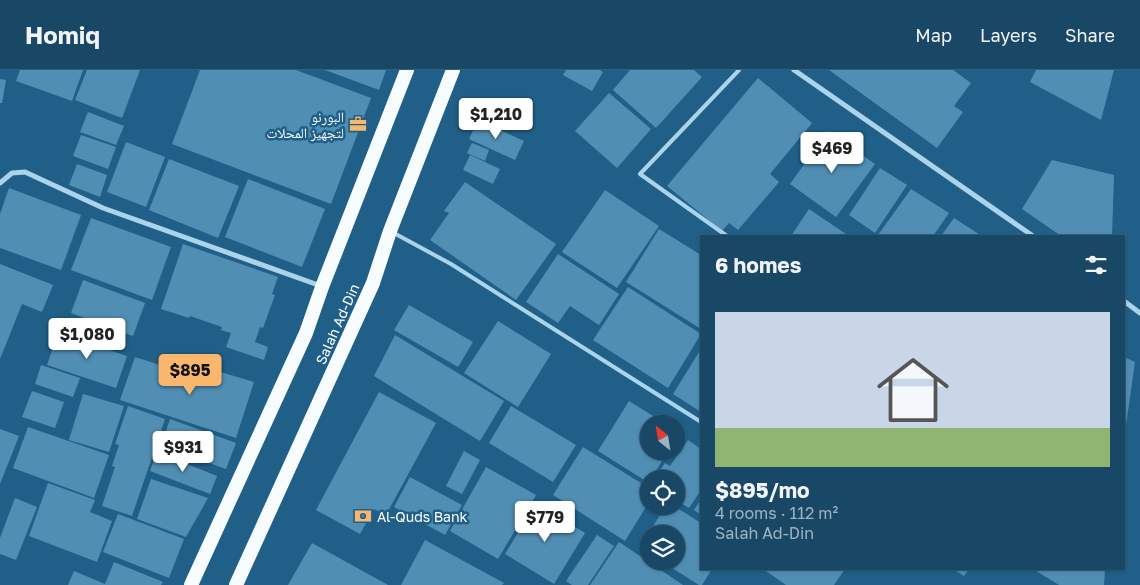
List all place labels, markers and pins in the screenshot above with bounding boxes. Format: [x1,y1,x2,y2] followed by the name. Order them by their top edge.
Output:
[455,98,537,140] pin: $1,210
[266,108,344,142] place label: البورنو لتجهيز المحلات
[348,114,368,134] office icon: البورنو لتجهيز المحلات
[802,132,862,174] pin: $469
[46,318,128,360] pin: $1,080
[160,354,220,396] pin: $895
[153,430,213,473] pin: $931
[515,500,575,543] pin: $779
[353,506,373,526] bank icon: Al-Quds Bank
[377,508,468,525] place label: Al-Quds Bank

